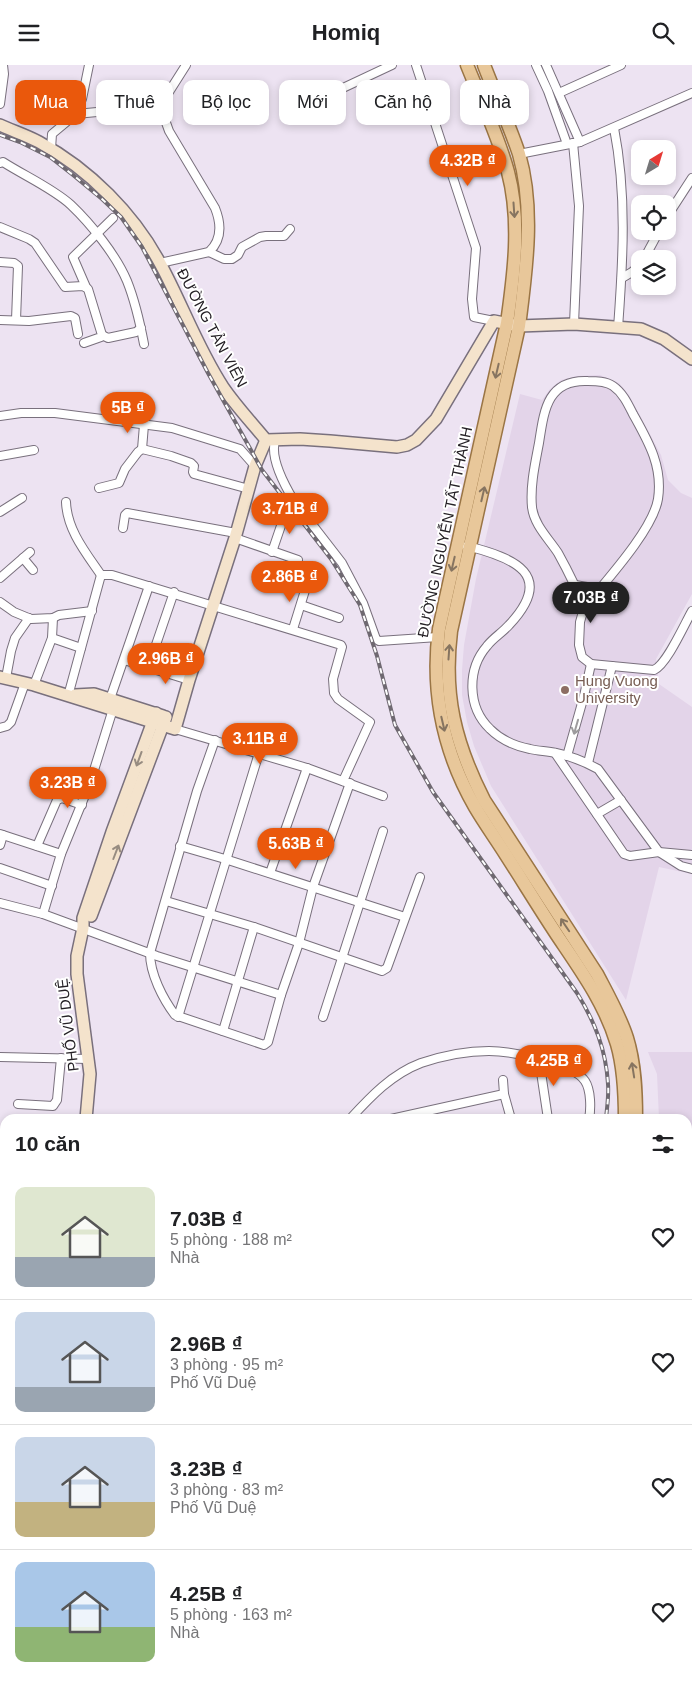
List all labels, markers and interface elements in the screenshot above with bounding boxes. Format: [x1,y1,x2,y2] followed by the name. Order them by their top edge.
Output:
[15,19,43,47] icon: menu
[649,19,677,47] icon: search
[312,20,380,45] text: Homiq
[15,80,86,125] chip: Mua
[96,80,173,125] chip: Thuê
[183,80,269,125] chip: Bộ lọc
[279,80,346,125] chip: Mới
[356,80,450,125] chip: Căn hộ
[460,80,529,125] chip: Nhà
[631,140,676,185] north arrow
[631,140,676,295] map controls
[422,145,514,187] pin: 4.32B ₫
[440,152,496,169] text: 4.32B ₫
[631,195,676,240] button: locate
[510,202,519,218] one-way arrow
[631,250,676,295] button: layers
[174,265,251,390] street label: ĐƯỜNG TẢN VIÊN
[492,363,501,379] one-way arrow
[98,391,158,434] pin: 5B ₫
[111,399,145,416] text: 5B ₫
[414,425,475,639] street label: ĐƯỜNG NGUYỄN TẤT THÀNH
[479,486,488,502] one-way arrow
[244,493,336,535] pin: 3.71B ₫
[262,500,318,517] text: 3.71B ₫
[448,556,458,572] one-way arrow
[244,561,336,603] pin: 2.86B ₫
[262,568,318,585] text: 2.86B ₫
[545,581,637,624] pin: 7.03B ₫
[563,589,619,606] text: 7.03B ₫
[120,643,212,685] pin: 2.96B ₫
[444,645,454,661] one-way arrow
[138,650,194,667] text: 2.96B ₫
[575,672,658,706] place label: Hung Vuong University
[559,684,571,696] marker: Hung Vuong University
[439,716,448,732] one-way arrow
[570,719,580,735] one-way arrow
[214,723,306,765] pin: 3.11B ₫
[233,730,287,747] text: 3.11B ₫
[134,751,143,766] one-way arrow
[22,767,114,809] pin: 3.23B ₫
[40,774,96,791] text: 3.23B ₫
[250,827,342,870] pin: 5.63B ₫
[268,835,324,852] text: 5.63B ₫
[112,845,121,860] one-way arrow
[559,918,570,932] one-way arrow
[53,978,82,1072] street label: PHỐ VŨ DUỆ
[508,1045,600,1087] pin: 4.25B ₫
[526,1052,582,1069] text: 4.25B ₫
[628,1063,638,1079] one-way arrow
[649,1130,677,1158] icon: filters
[15,1132,80,1155] text: 10 căn
[55,1207,115,1267] icon: home
[170,1207,243,1230] text: 7.03B ₫
[649,1223,677,1251] icon: heart
[170,1231,292,1248] text: 5 phòng · 188 m²
[170,1249,199,1266] text: Nhà
[55,1332,115,1392] icon: home
[170,1332,243,1355] text: 2.96B ₫
[649,1348,677,1376] icon: heart
[170,1356,283,1373] text: 3 phòng · 95 m²
[170,1374,256,1391] text: Phố Vũ Duệ
[55,1457,115,1517] icon: home
[170,1457,243,1480] text: 3.23B ₫
[649,1473,677,1501] icon: heart
[170,1481,283,1498] text: 3 phòng · 83 m²
[170,1499,256,1516] text: Phố Vũ Duệ
[55,1582,115,1642] icon: home
[170,1582,243,1605] text: 4.25B ₫
[649,1598,677,1626] icon: heart
[170,1606,292,1623] text: 5 phòng · 163 m²
[170,1624,199,1641] text: Nhà

